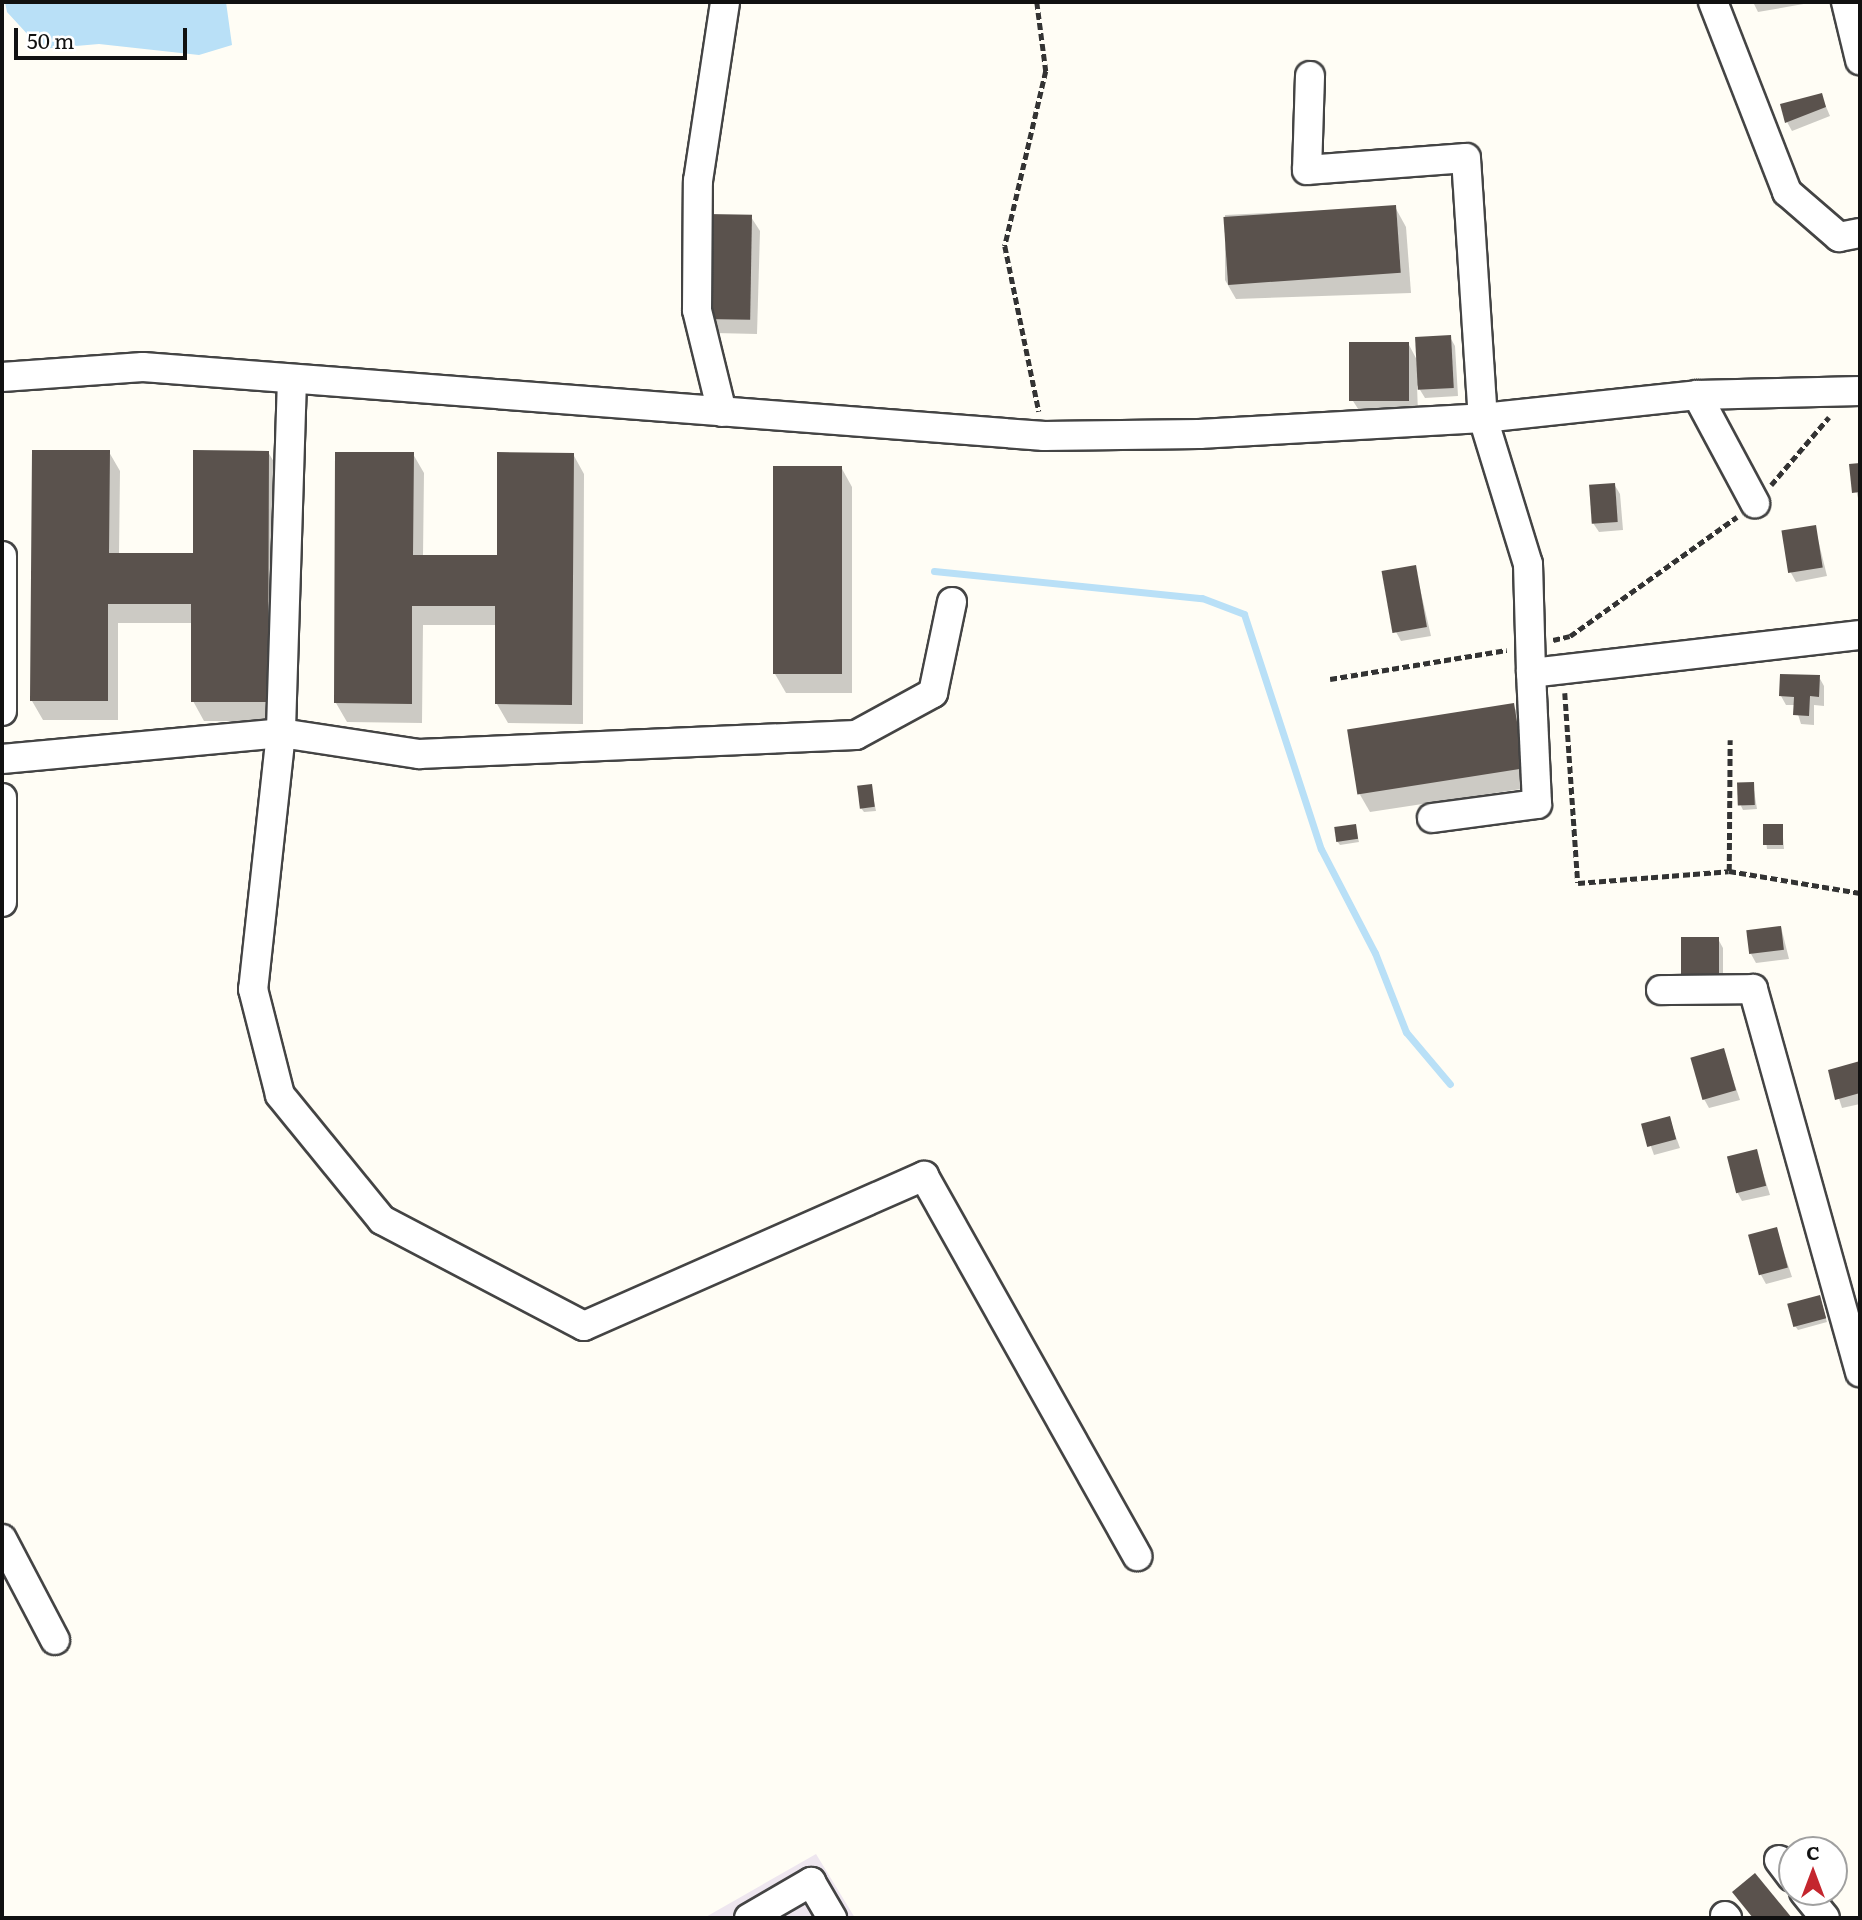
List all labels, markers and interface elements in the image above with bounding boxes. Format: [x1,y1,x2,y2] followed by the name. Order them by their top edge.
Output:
[18,14,191,58] scale bar
[27,24,74,55] text: 50 m
[1778,1836,1848,1906] north arrow
[1806,1838,1820,1866] text: С

